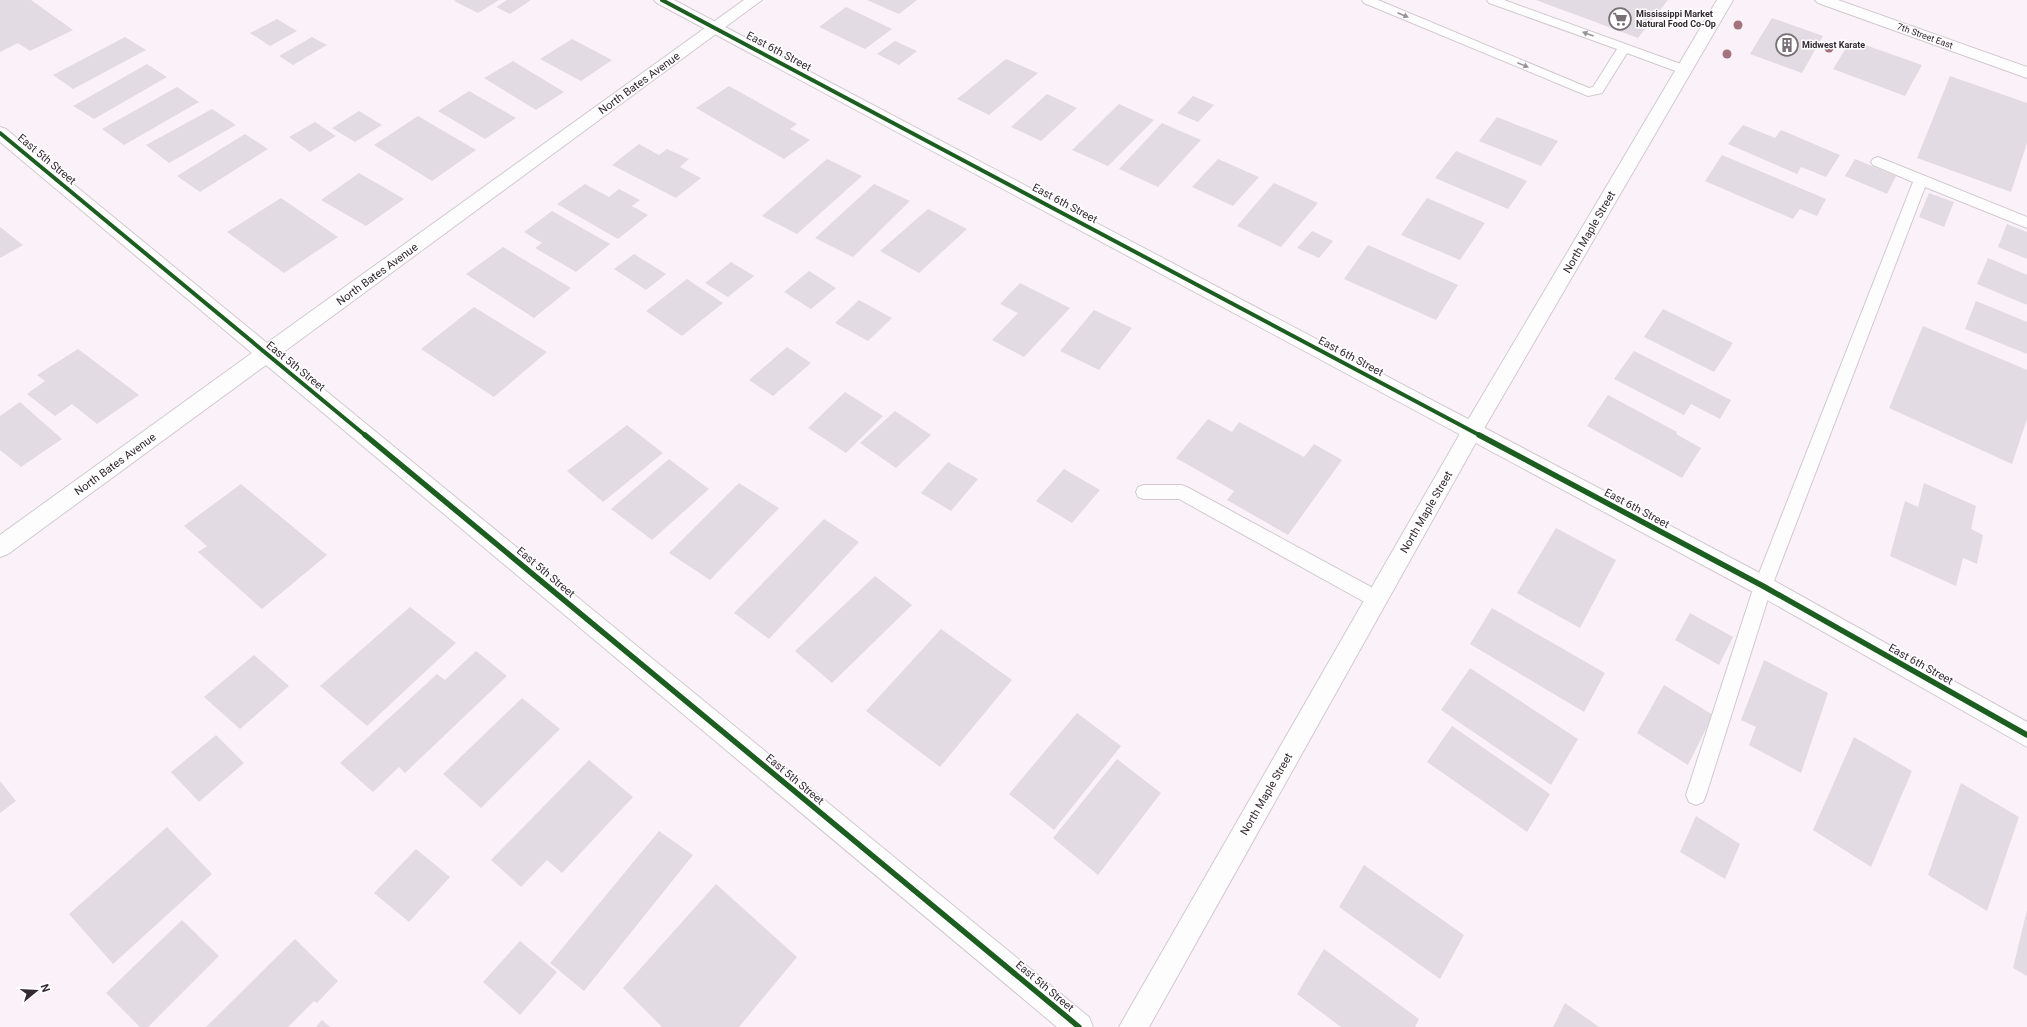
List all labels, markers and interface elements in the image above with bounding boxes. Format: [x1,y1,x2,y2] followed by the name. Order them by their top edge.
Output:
[1607,6,1633,32] supermarket icon: Mississippi Market Natural Food Co-Op
[1636,9,1716,29] place label: Mississippi Market Natural Food Co-Op
[1398,13,1410,19] one-way arrow
[1896,21,1954,51] street label: 7th Street East
[744,29,814,74] street label: East 6th Street
[1581,31,1593,37] one-way arrow
[1774,32,1800,58] building icon: Midwest Karate
[1802,40,1865,50] place label: Midwest Karate
[596,49,683,117] street label: North Bates Avenue
[1518,63,1530,69] one-way arrow
[15,131,79,188] street label: East 5th Street
[1030,181,1100,226] street label: East 6th Street
[1561,189,1618,276] street label: North Maple Street
[334,240,421,308] street label: North Bates Avenue
[1316,334,1386,379] street label: East 6th Street
[264,339,328,394] street label: East 5th Street
[72,430,159,498] street label: North Bates Avenue
[1398,469,1455,556] street label: North Maple Street
[1602,486,1672,531] street label: East 6th Street
[514,544,578,601] street label: East 5th Street
[1886,641,1956,688] street label: East 6th Street
[763,751,827,808] street label: East 5th Street
[1238,751,1295,838] street label: North Maple Street
[1013,958,1077,1015] street label: East 5th Street
[16,971,56,1011] north arrow
[38,982,52,994] text: N

